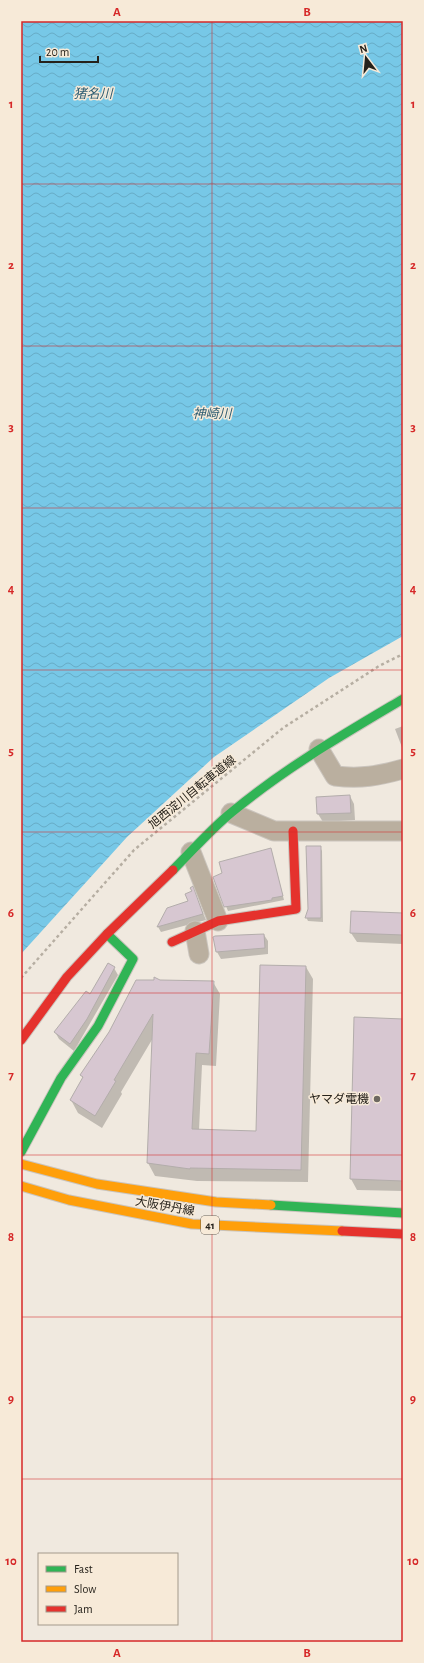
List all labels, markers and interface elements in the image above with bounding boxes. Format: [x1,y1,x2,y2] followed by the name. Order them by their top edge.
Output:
[113,6,121,19] text: A
[303,6,311,19] text: B
[40,38,98,64] scale bar
[346,38,386,78] north arrow
[358,43,369,55] text: N
[46,46,69,58] text: 20 m
[73,87,114,101] water label: 猪名川
[9,98,13,111] text: 1
[411,98,415,111] text: 1
[8,259,14,272] text: 2
[410,259,416,272] text: 2
[192,407,233,421] water label: 神崎川
[8,421,14,434] text: 3
[410,421,416,434] text: 3
[8,583,15,596] text: 4
[410,583,417,596] text: 4
[8,745,14,758] text: 5
[410,745,416,758] text: 5
[146,753,238,831] street label: 旭西淀川自転車道線
[8,907,14,920] text: 6
[410,907,416,920] text: 6
[8,1069,14,1082] text: 7
[410,1069,416,1082] text: 7
[309,1092,369,1105] place label: ヤマダ電機
[372,1094,382,1104] marker: ヤマダ電機
[134,1194,196,1217] street label: 大阪伊丹線
[201,1216,219,1234] road number: 41
[8,1231,14,1244] text: 8
[410,1231,416,1244] text: 8
[8,1393,14,1406] text: 9
[410,1393,416,1406] text: 9
[38,1553,178,1625] legend
[5,1555,17,1568] text: 10
[407,1555,419,1568] text: 10
[74,1563,93,1575] text: Fast
[74,1583,96,1595] text: Slow
[74,1603,93,1615] text: Jam
[113,1647,121,1660] text: A
[303,1647,311,1660] text: B

